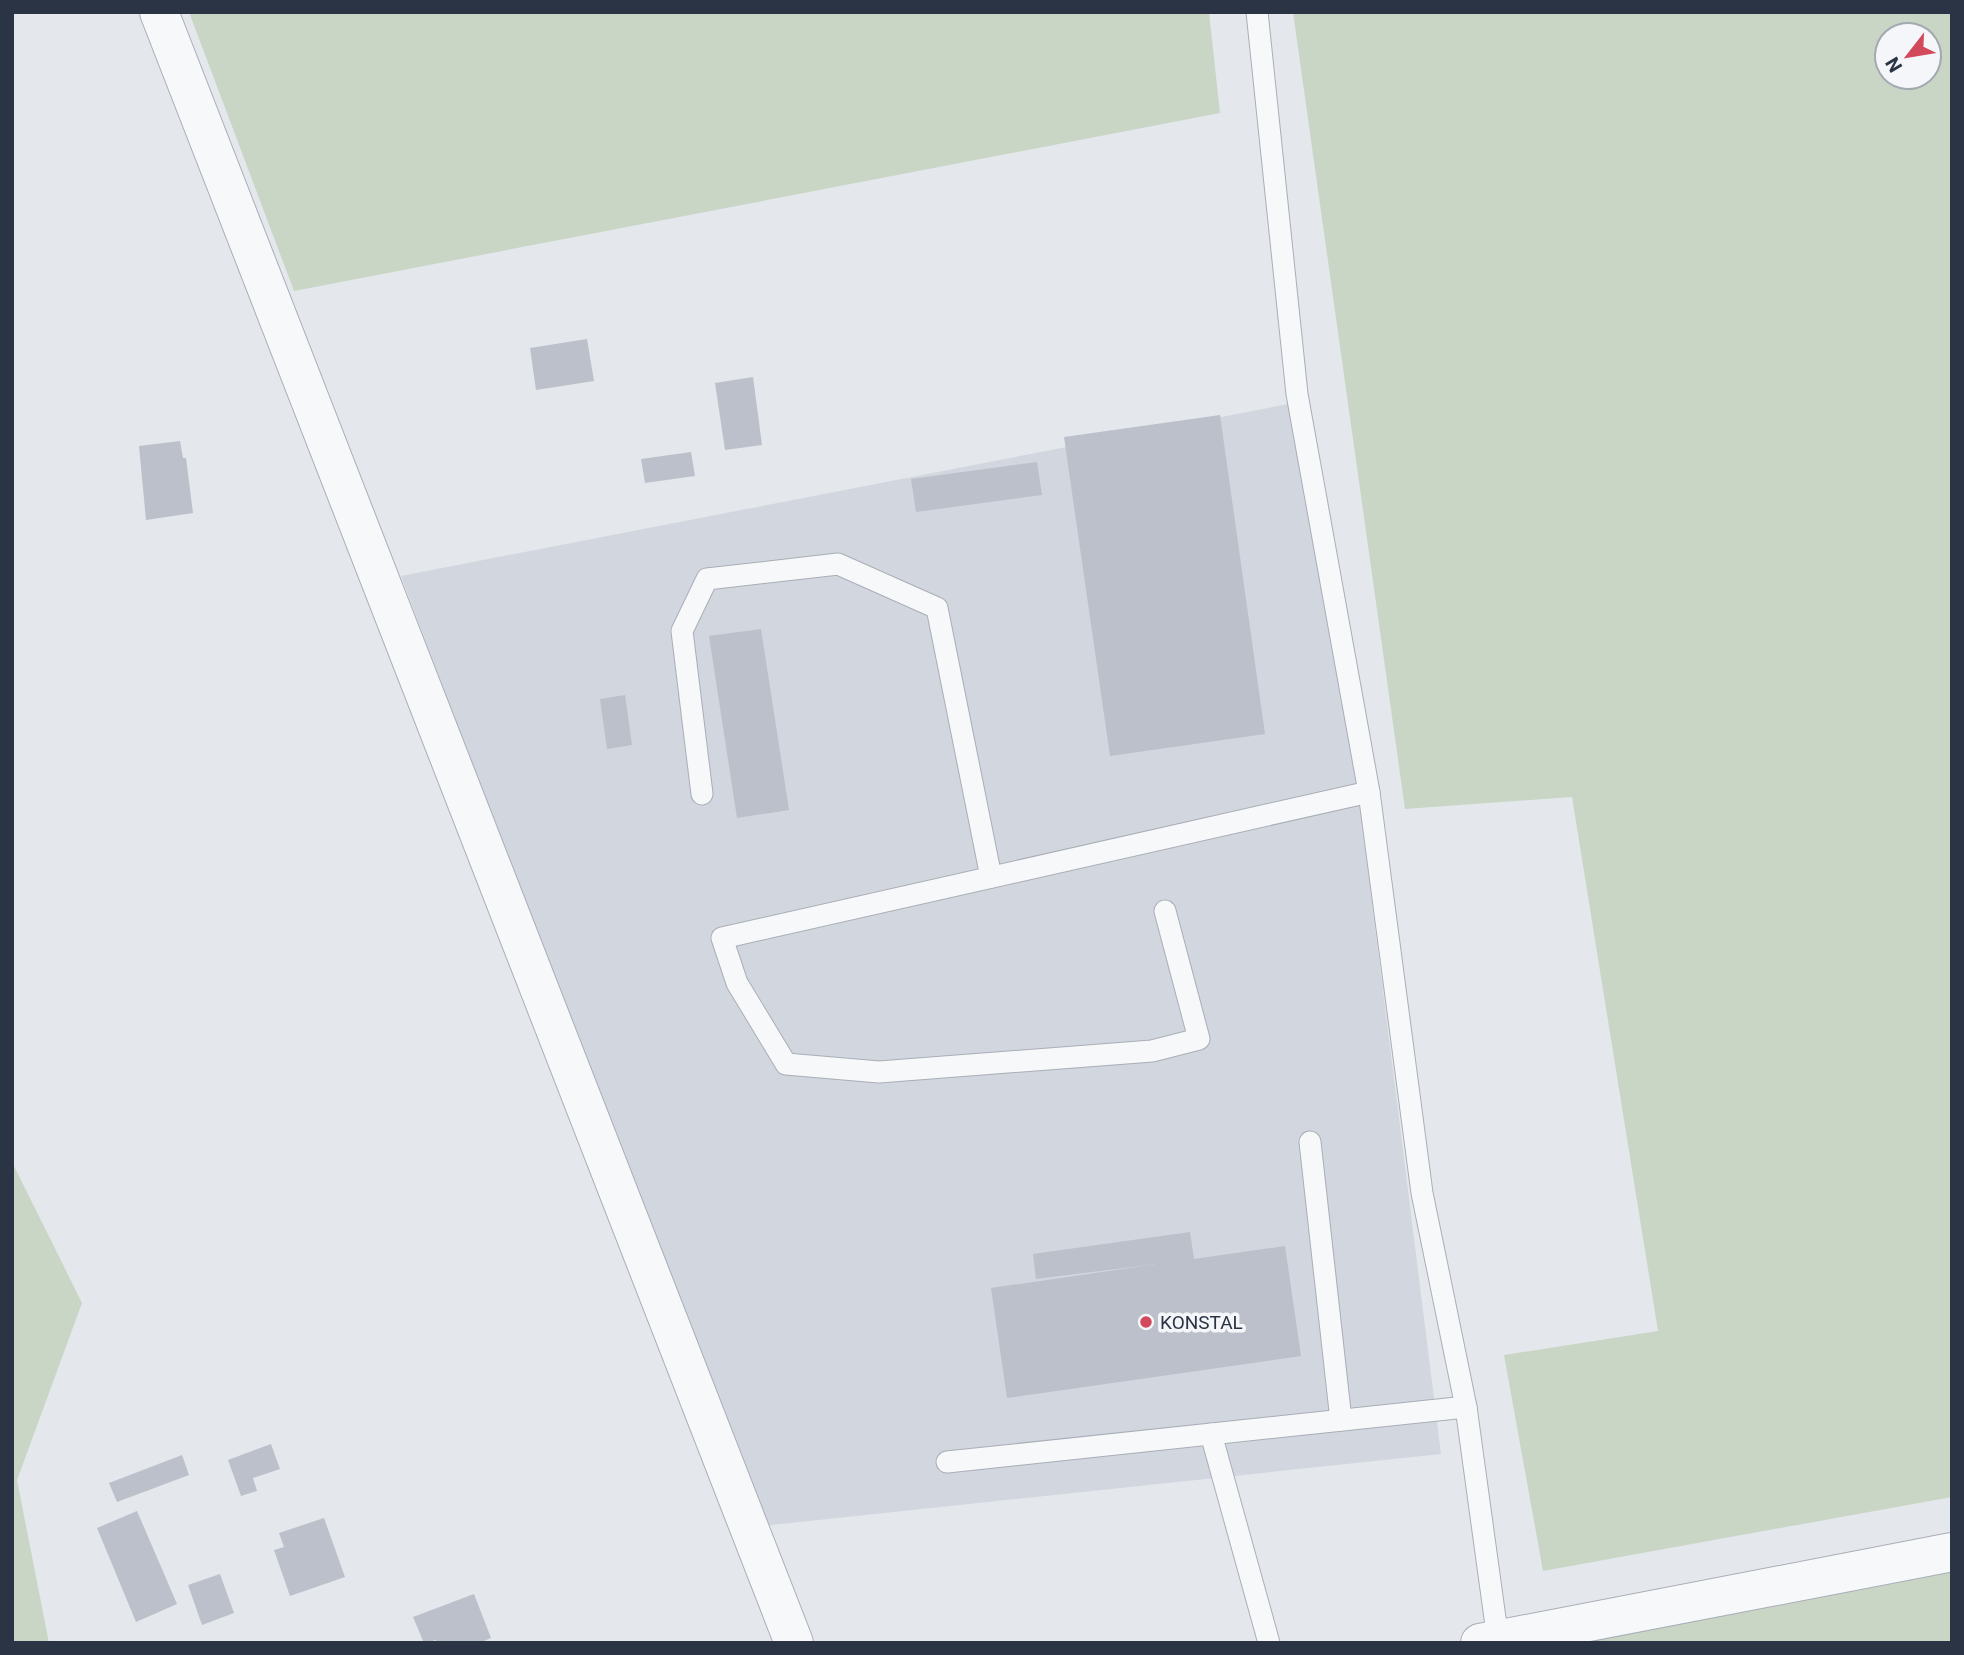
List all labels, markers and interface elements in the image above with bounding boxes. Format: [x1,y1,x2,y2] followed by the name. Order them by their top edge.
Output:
[1873,21,1943,91] north arrow
[1881,53,1907,76] text: N
[1160,1311,1243,1334] place label: KONSTAL
[1138,1314,1154,1330] marker: KONSTAL

